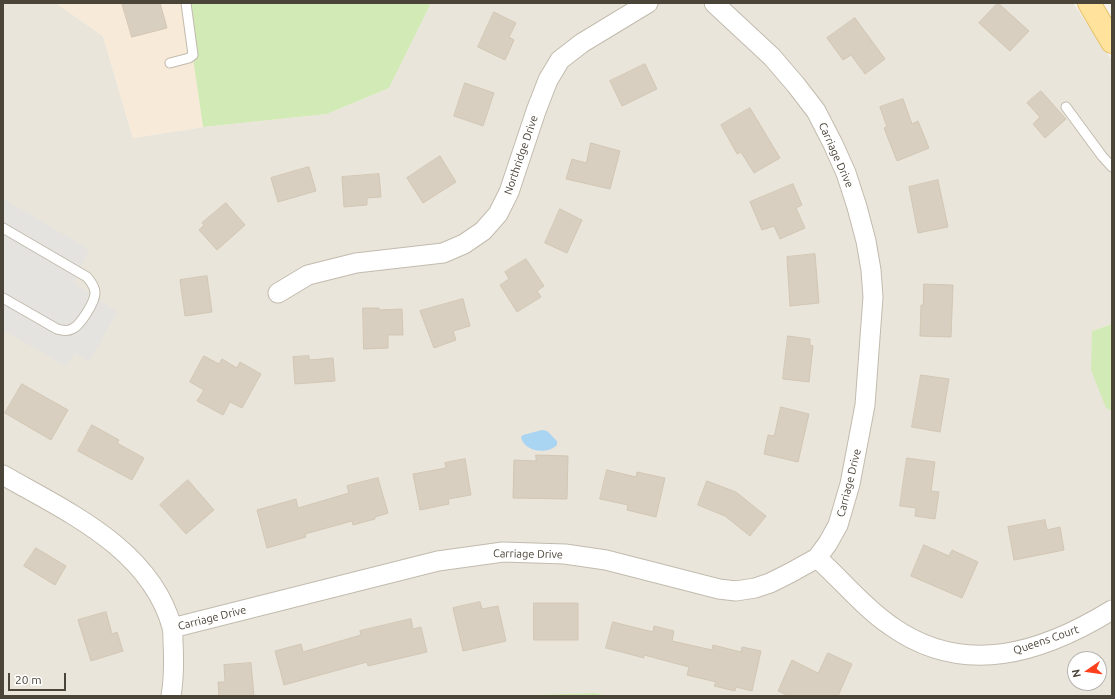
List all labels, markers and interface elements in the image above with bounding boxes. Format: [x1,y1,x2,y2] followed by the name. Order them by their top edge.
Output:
[501,113,541,197] street label: Northridge Drive
[816,120,856,190] street label: Carriage Drive
[834,447,864,519] street label: Carriage Drive
[493,547,563,561] street label: Carriage Drive
[176,603,248,633] street label: Carriage Drive
[1011,623,1081,657] street label: Queens Court
[1067,651,1107,691] north arrow
[10,665,68,691] scale bar
[1070,668,1083,679] text: N
[15,673,42,686] text: 20 m

